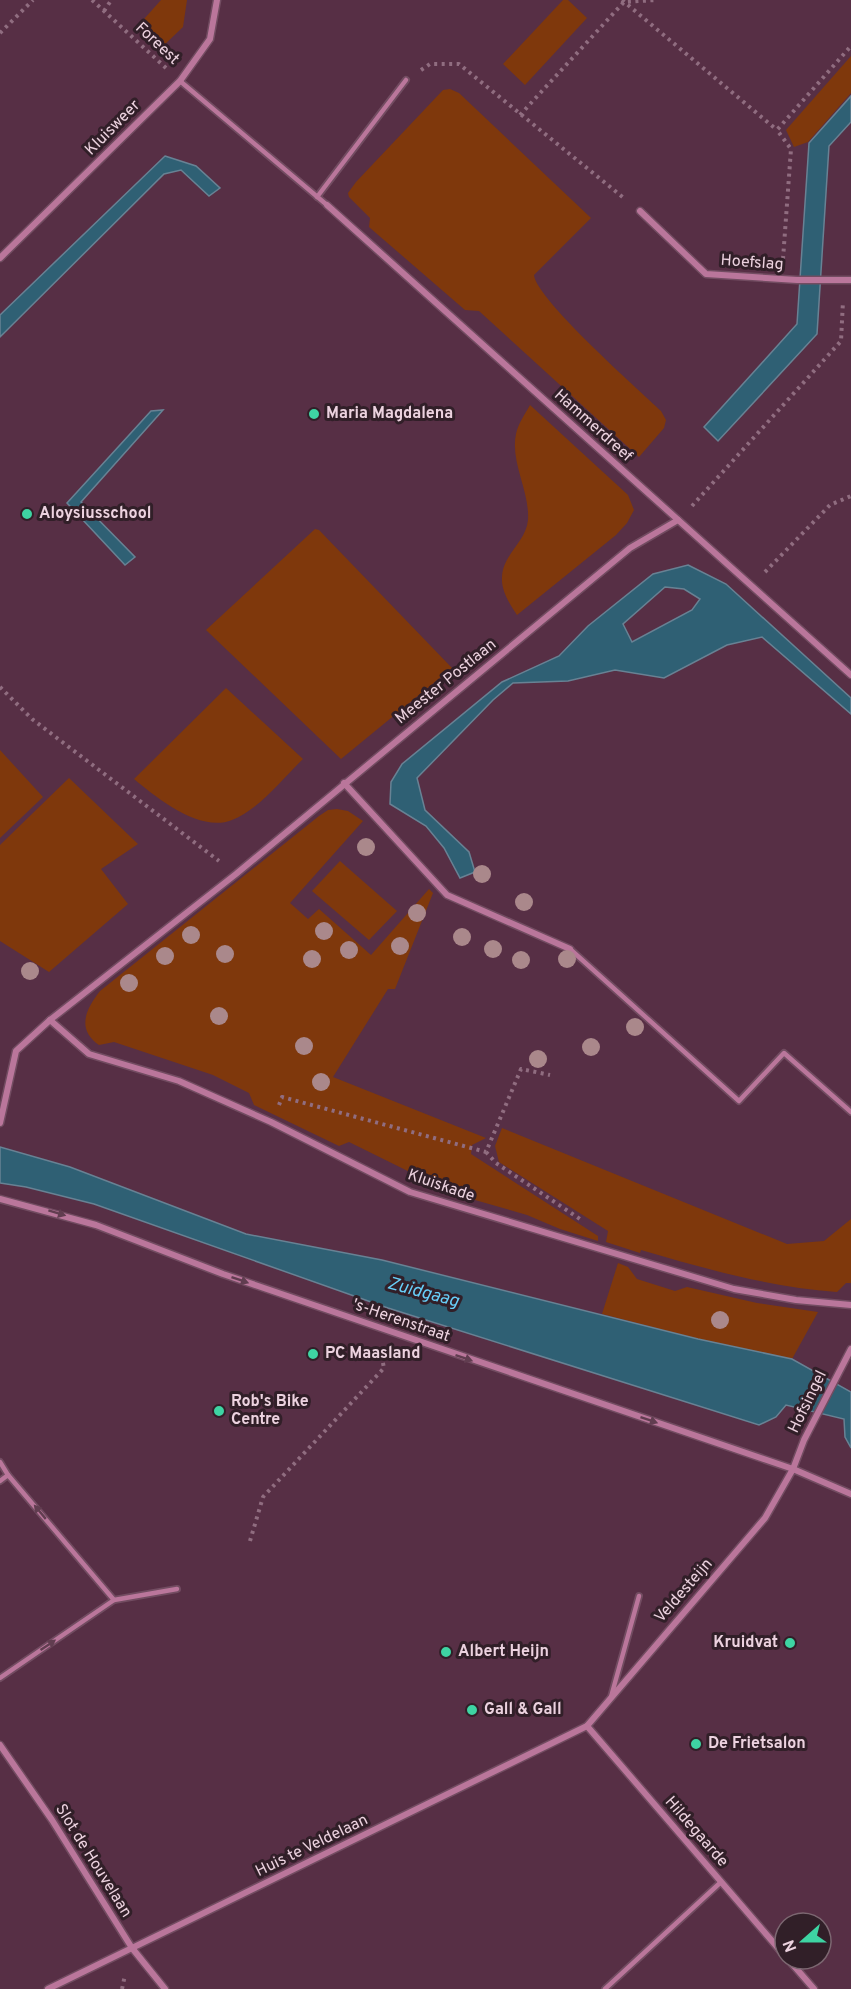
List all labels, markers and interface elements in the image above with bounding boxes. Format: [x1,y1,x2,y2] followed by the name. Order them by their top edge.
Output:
[131,19,183,69] street label: Foreest
[81,96,145,160] street label: Kluisweer
[720,251,784,275] street label: Hoefslag
[550,386,637,467] street label: Hammerdreef
[326,404,453,424] place label: Maria Magdalena
[307,407,321,421] marker: Maria Magdalena
[39,504,151,524] place label: Aloysiusschool
[20,507,34,521] marker: Aloysiusschool
[391,635,501,729] street label: Meester Postlaan
[405,1165,477,1207] street label: Kluiskade
[48,1209,66,1219] one-way arrow
[385,1272,462,1314] water label: Zuidgaag
[231,1276,249,1286] one-way arrow
[349,1295,453,1347] street label: 's-Herenstraat
[325,1344,420,1364] place label: PC Maasland
[306,1347,320,1361] marker: PC Maasland
[455,1353,473,1363] one-way arrow
[784,1367,832,1437] street label: Hofsingel
[231,1392,309,1430] place label: Rob's Bike Centre
[212,1404,226,1418] marker: Rob's Bike Centre
[640,1416,658,1425] one-way arrow
[33,1504,46,1520] one-way arrow
[651,1555,717,1627] street label: Veldesteijn
[713,1633,778,1653] place label: Kruidvat
[783,1636,797,1650] marker: Kruidvat
[40,1639,56,1651] one-way arrow
[458,1642,549,1662] place label: Albert Heijn
[439,1645,453,1659] marker: Albert Heijn
[484,1700,562,1720] place label: Gall & Gall
[465,1703,479,1717] marker: Gall & Gall
[708,1734,806,1754] place label: De Frietsalon
[689,1737,703,1751] marker: De Frietsalon
[660,1793,732,1871] street label: Hildegaarde
[50,1801,136,1921] street label: Slot de Houvelaan
[252,1810,372,1882] street label: Huis te Veldelaan
[773,1911,833,1971] north arrow
[779,1937,802,1955] text: N

